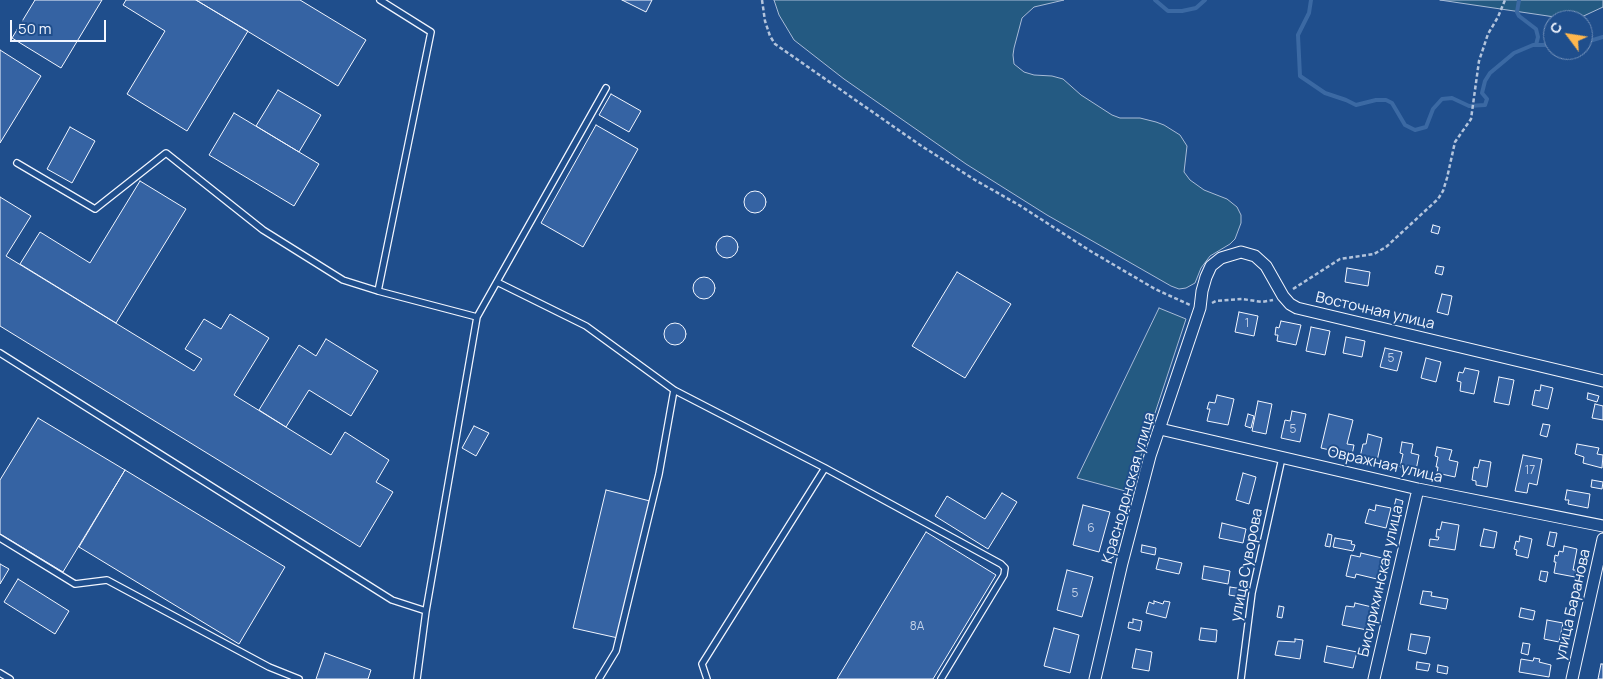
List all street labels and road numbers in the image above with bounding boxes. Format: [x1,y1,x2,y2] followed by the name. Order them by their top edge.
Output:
[1314,289,1436,333] street label: Восточная улица
[1099,410,1159,566] street label: Краснодонская улица
[1326,443,1444,487] street label: Овражная улица
[1355,504,1407,658] street label: Бисирихинская улица
[1227,507,1267,623] street label: улица Суворова
[1551,547,1595,663] street label: улица Баранова

